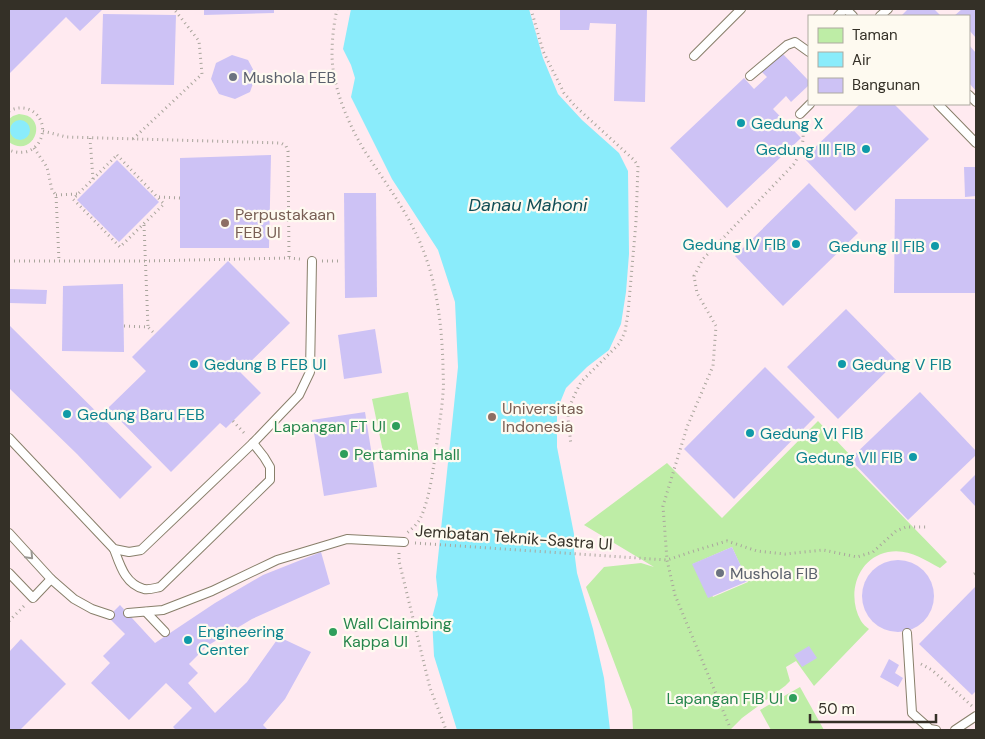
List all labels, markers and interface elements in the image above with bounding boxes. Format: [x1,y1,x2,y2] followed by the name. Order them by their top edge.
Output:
[808,15,970,105] legend
[852,25,898,45] text: Taman
[852,50,872,70] text: Air
[243,67,336,88] place label: Mushola FEB
[227,71,239,83] marker: Mushola FEB
[852,75,920,95] text: Bangunan
[751,113,824,134] place label: Gedung X
[735,117,747,129] marker: Gedung X
[756,139,856,160] place label: Gedung III FIB
[860,143,872,155] marker: Gedung III FIB
[469,193,588,217] water label: Danau Mahoni
[235,204,335,243] place label: Perpustakaan FEB UI
[219,217,231,229] marker: Perpustakaan FEB UI
[683,234,786,255] place label: Gedung IV FIB
[829,236,925,257] place label: Gedung II FIB
[790,238,802,250] marker: Gedung IV FIB
[929,240,941,252] marker: Gedung II FIB
[204,354,326,375] place label: Gedung B FEB UI
[852,354,952,375] place label: Gedung V FIB
[188,358,200,370] marker: Gedung B FEB UI
[836,358,848,370] marker: Gedung V FIB
[502,398,583,437] place label: Universitas Indonesia
[77,404,205,425] place label: Gedung Baru FEB
[61,408,73,420] marker: Gedung Baru FEB
[486,411,498,423] marker: Universitas Indonesia
[274,416,386,437] place label: Lapangan FT UI
[390,420,402,432] marker: Lapangan FT UI
[760,423,863,444] place label: Gedung VI FIB
[744,427,756,439] marker: Gedung VI FIB
[354,444,460,465] place label: Pertamina Hall
[796,447,903,468] place label: Gedung VII FIB
[338,448,350,460] marker: Pertamina Hall
[907,451,919,463] marker: Gedung VII FIB
[415,520,613,555] street label: Jembatan Teknik-Sastra UI
[24,550,33,559] one-way arrow
[730,563,818,584] place label: Mushola FIB
[714,567,726,579] marker: Mushola FIB
[343,613,452,652] place label: Wall Claimbing Kappa UI
[198,621,284,660] place label: Engineering Center
[327,626,339,638] marker: Wall Claimbing Kappa UI
[182,634,194,646] marker: Engineering Center
[666,688,783,709] place label: Lapangan FIB UI
[787,692,799,704] marker: Lapangan FIB UI
[810,692,936,724] scale bar
[818,699,855,719] text: 50 m

